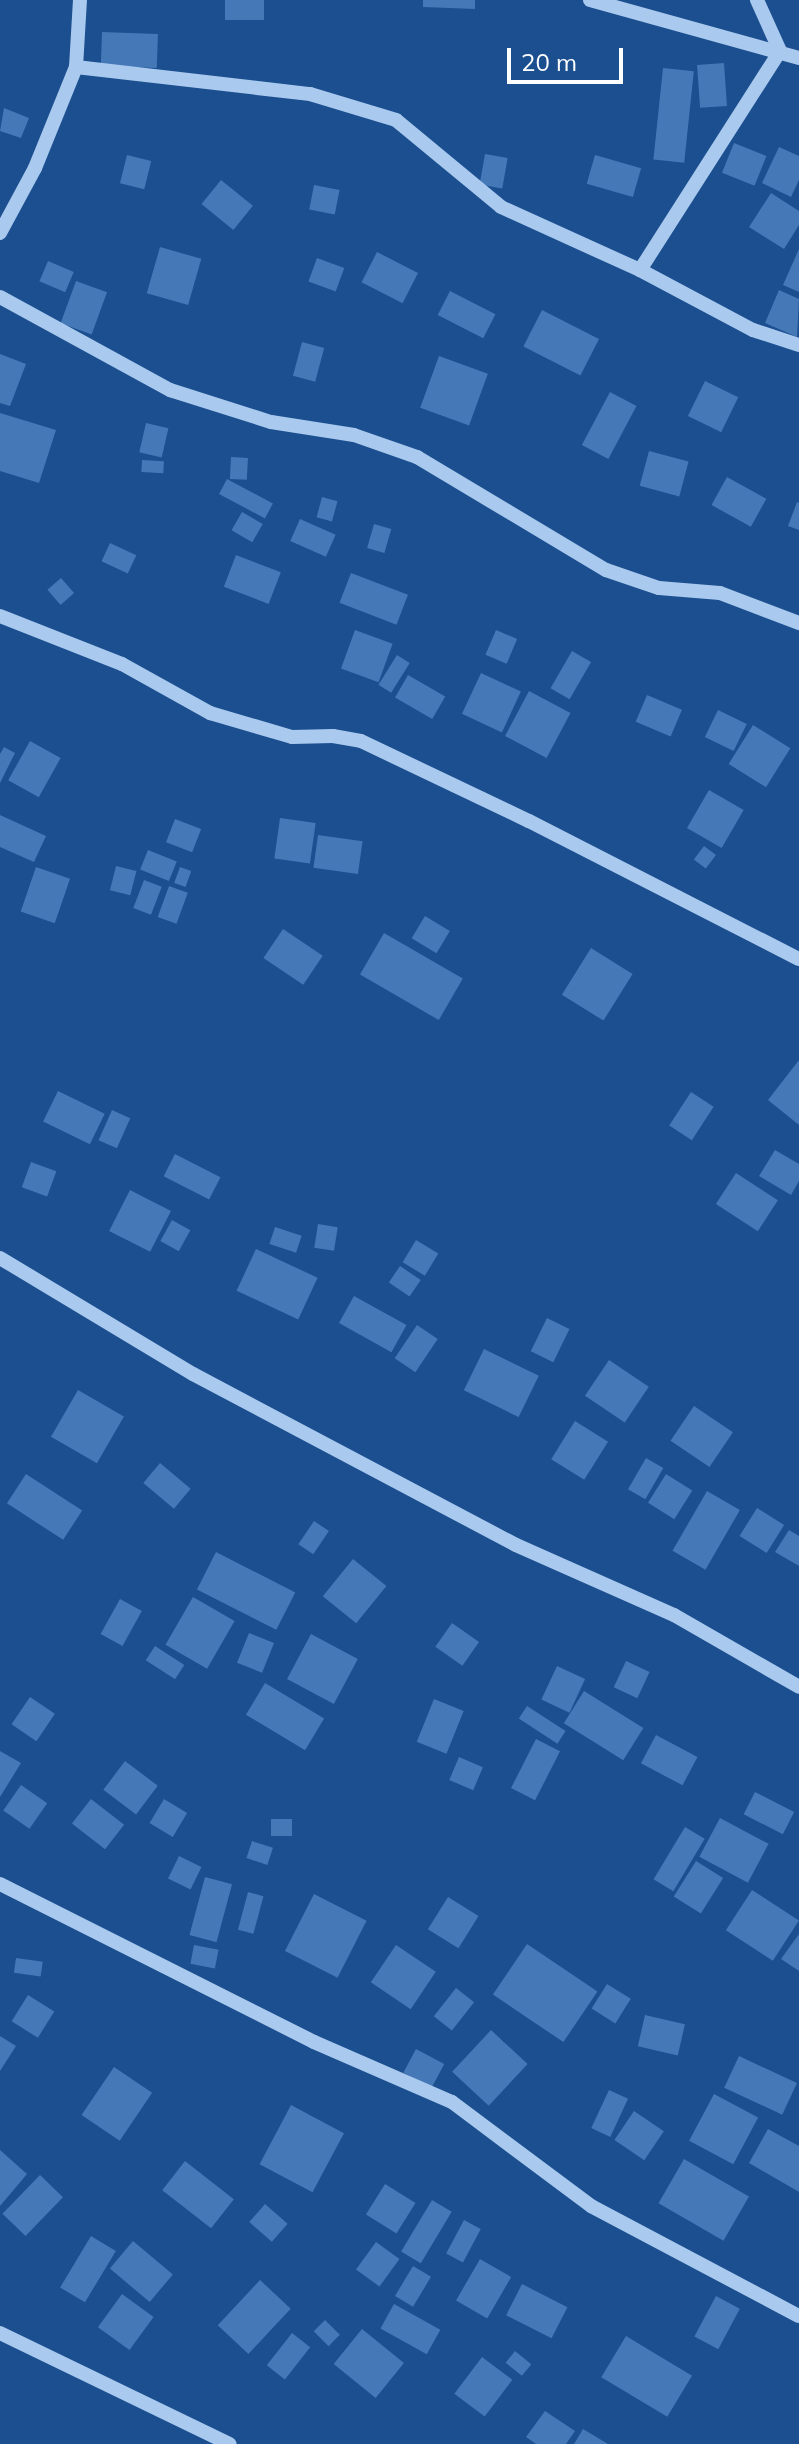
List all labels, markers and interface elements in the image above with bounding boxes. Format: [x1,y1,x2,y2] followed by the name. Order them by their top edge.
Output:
[511,32,627,82] scale bar
[521,47,577,77] text: 20 m

